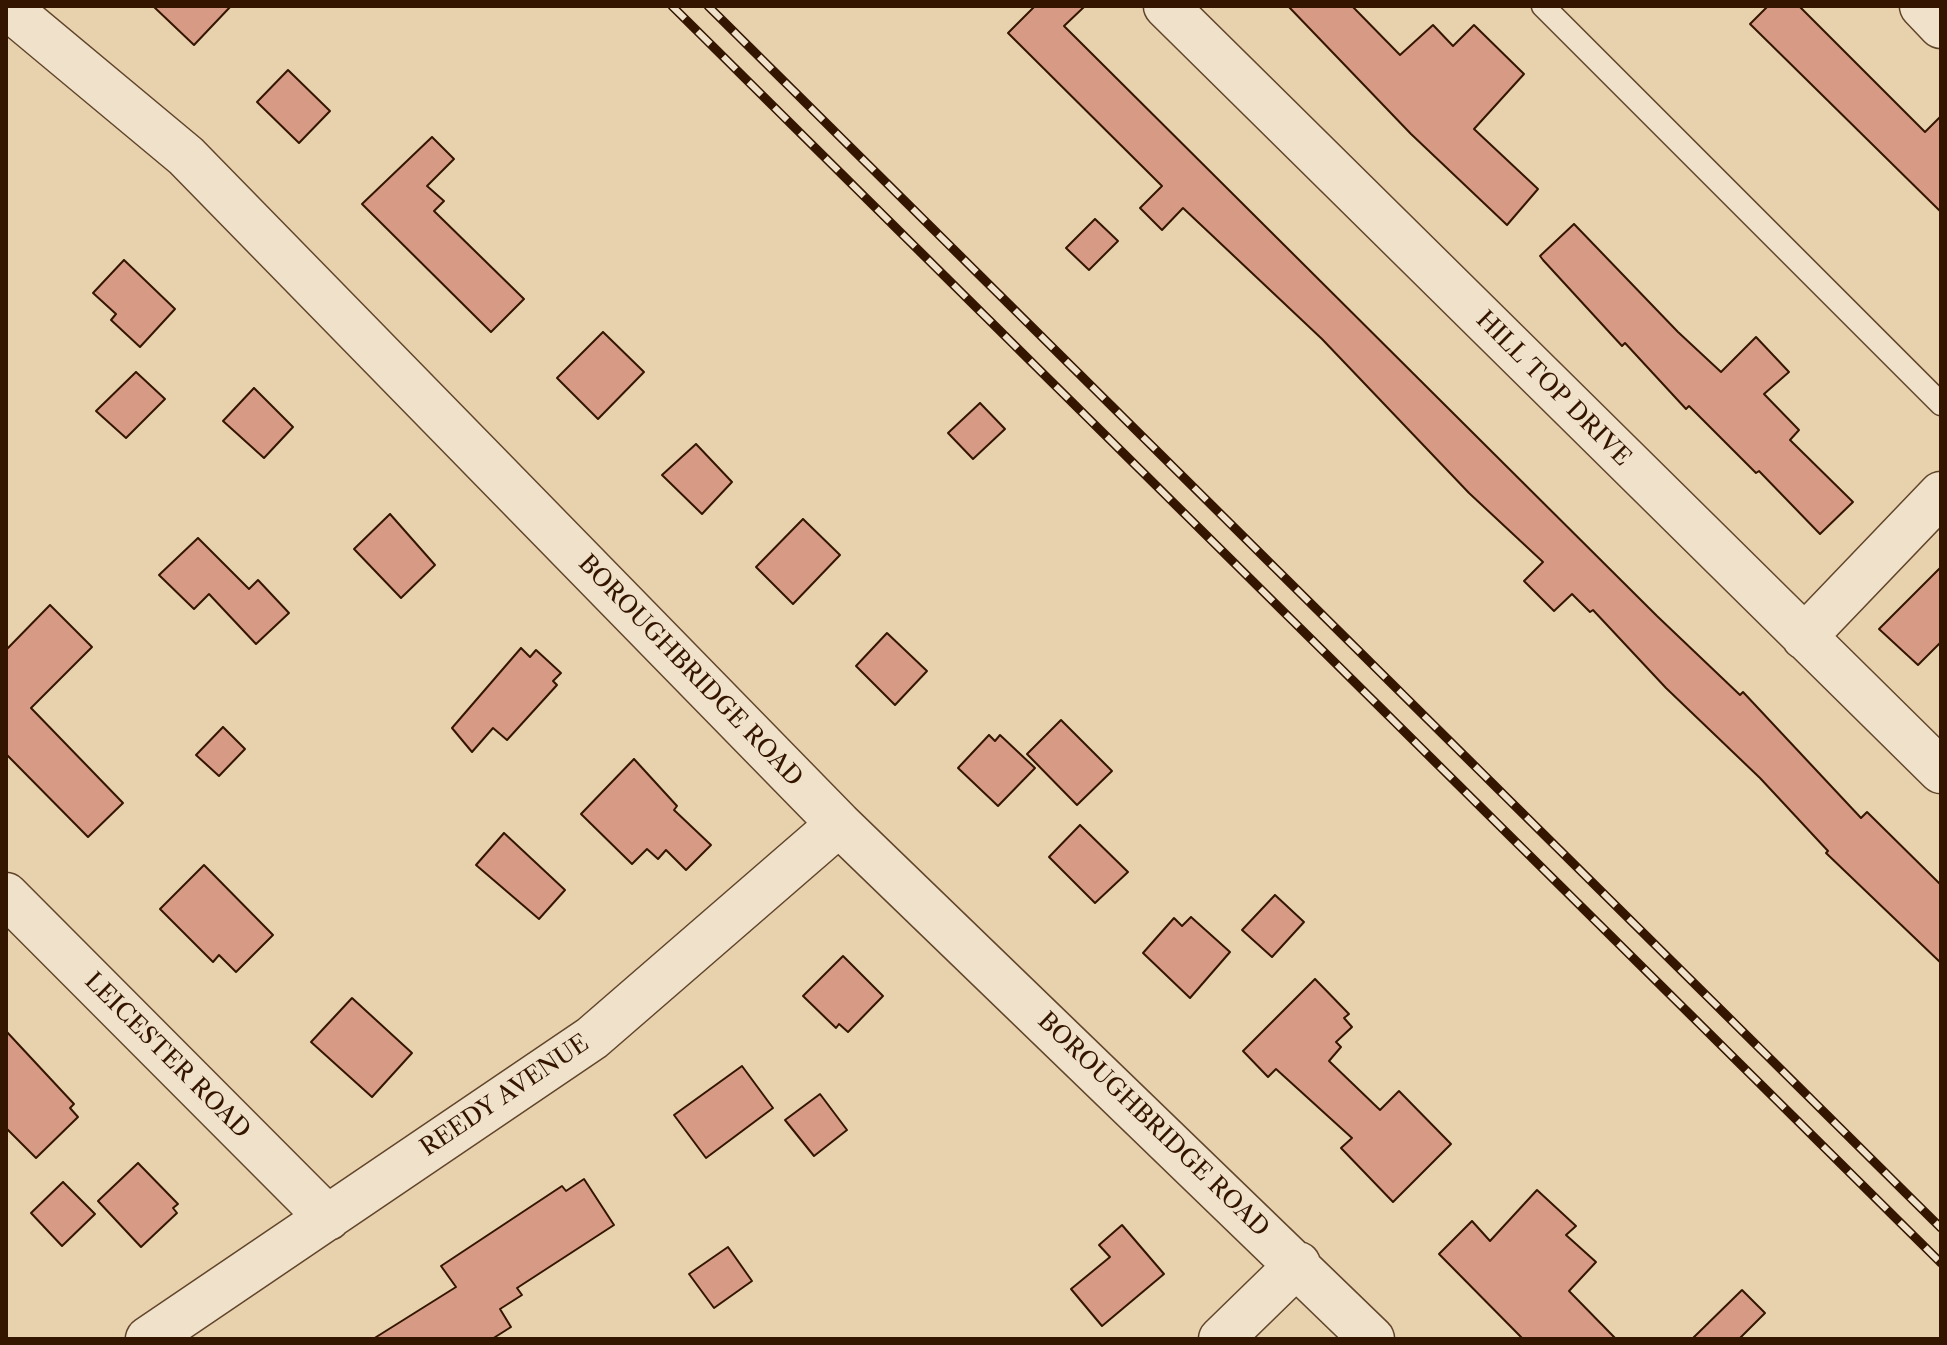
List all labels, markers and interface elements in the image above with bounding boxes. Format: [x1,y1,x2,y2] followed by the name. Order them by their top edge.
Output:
[1470,306,1636,472] street label: HILL TOP DRIVE
[572,549,808,793] street label: BOROUGHBRIDGE ROAD
[78,967,256,1145] street label: LEICESTER ROAD
[1031,1007,1275,1243] street label: BOROUGHBRIDGE ROAD
[415,1029,595,1163] street label: REEDY AVENUE

